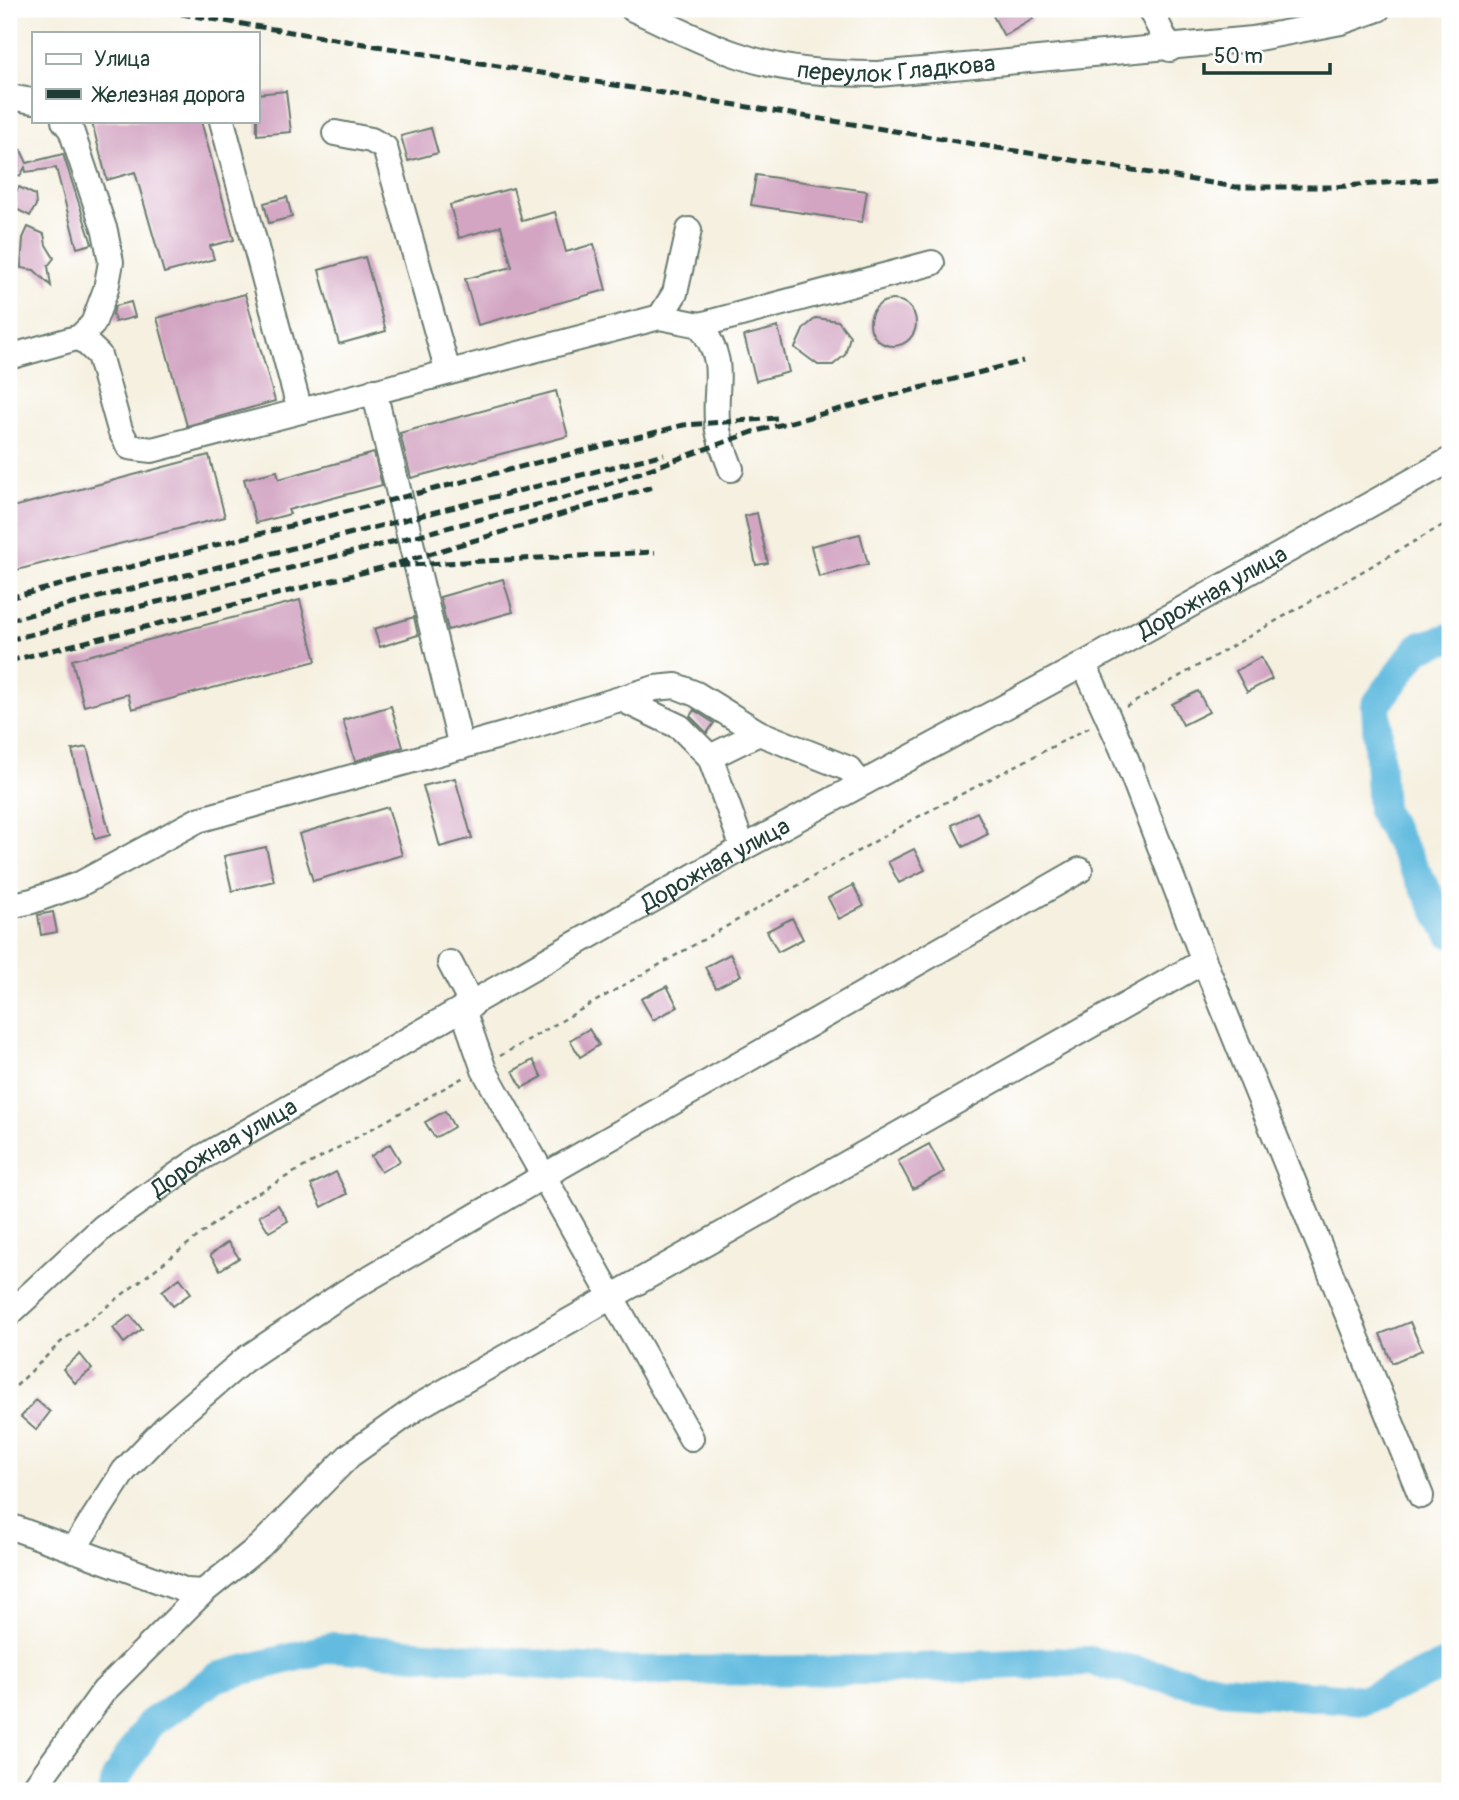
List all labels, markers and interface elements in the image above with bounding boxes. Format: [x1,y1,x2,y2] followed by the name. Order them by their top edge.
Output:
[32,32,259,122] legend
[1204,32,1330,76] scale bar
[1214,43,1263,70] text: 50 m
[94,46,150,73] text: Улица
[795,49,996,89] street label: переулок Гладкова
[91,82,245,109] text: Железная дорога
[1132,539,1292,646] street label: Дорожная улица
[635,811,795,918] street label: Дорожная улица
[144,1092,302,1204] street label: Дорожная улица

